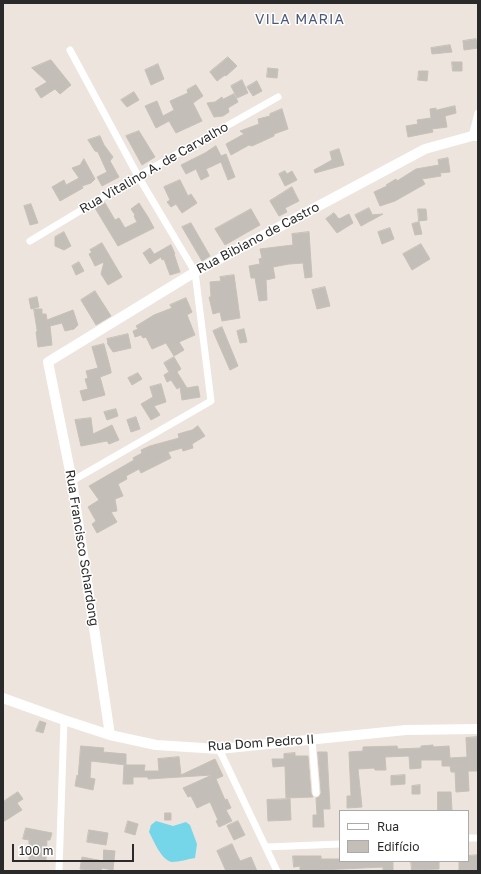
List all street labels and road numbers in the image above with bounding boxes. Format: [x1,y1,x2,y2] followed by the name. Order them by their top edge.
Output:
[77,119,231,217] street label: Rua Vitalino A. de Carvalho
[194,199,322,277] street label: Rua Bibiano de Castro
[62,469,102,627] street label: Rua Francisco Schardong
[207,731,315,755] street label: Rua Dom Pedro II

